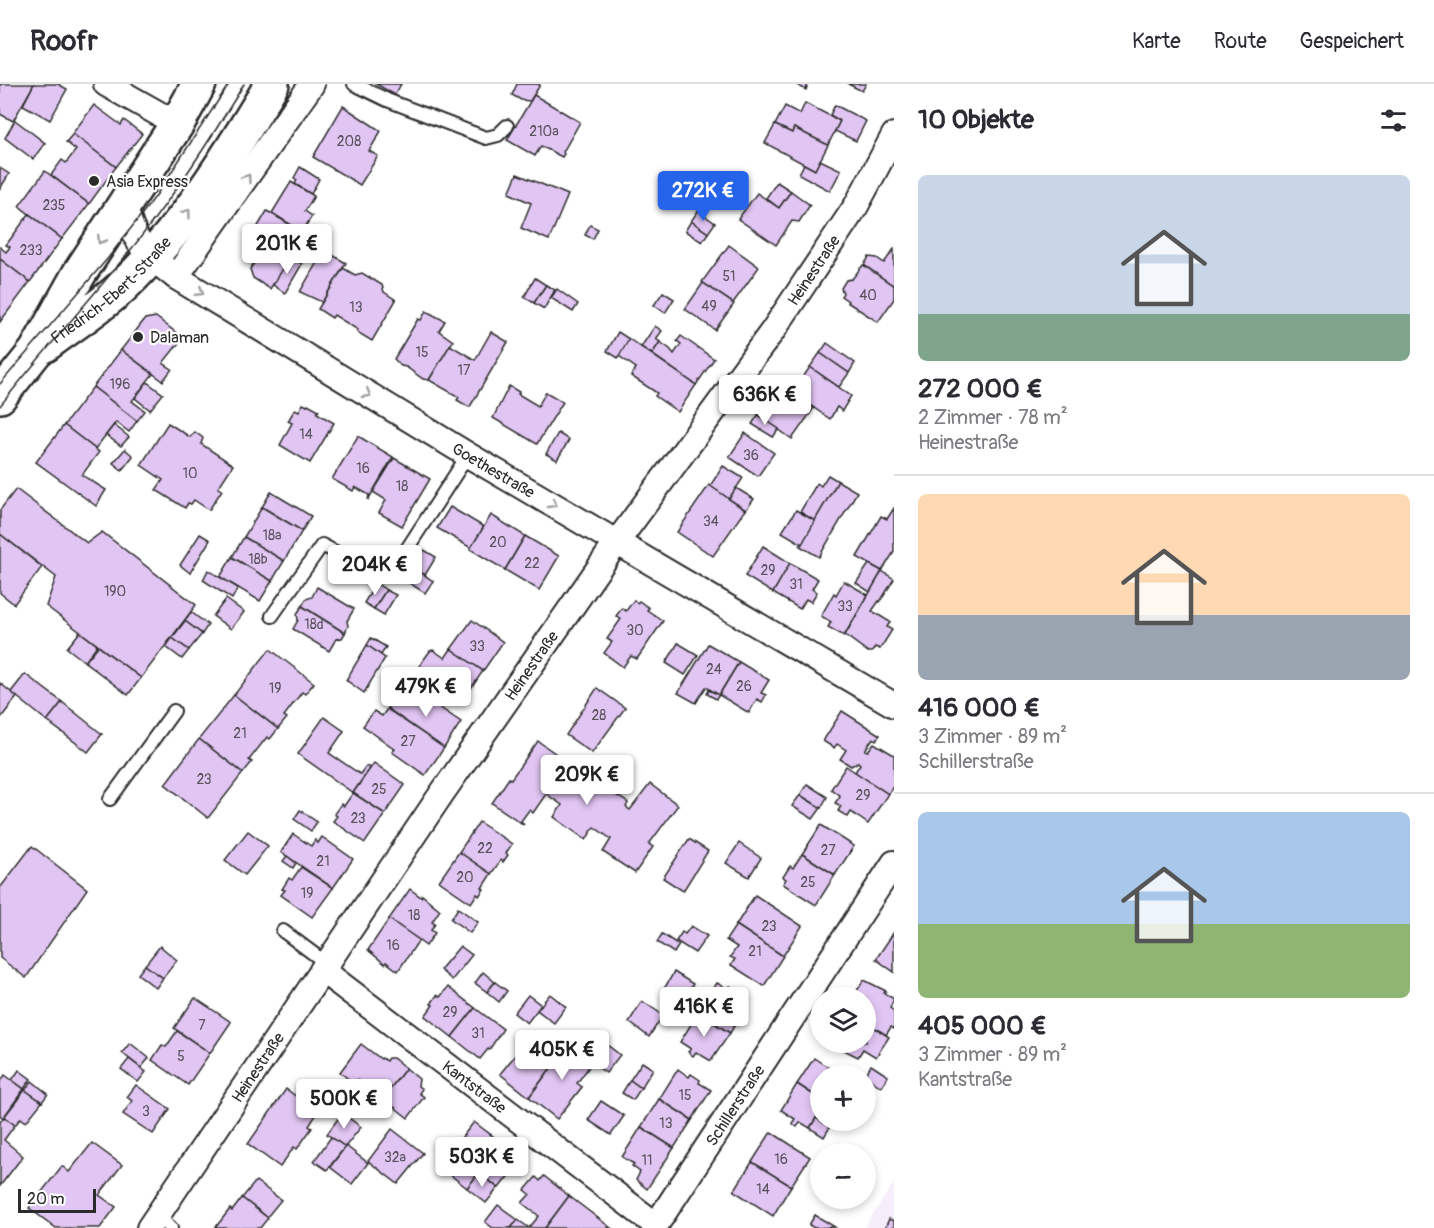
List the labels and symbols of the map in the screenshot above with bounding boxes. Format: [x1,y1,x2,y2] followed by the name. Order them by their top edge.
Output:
[529,123,559,140] house number: 210a
[337,133,361,150] house number: 208
[654,171,752,222] pin: 272K €
[106,172,188,192] place label: Asia Express
[87,174,101,188] marker: Asia Express
[240,174,251,185] one-way arrow
[43,197,65,214] house number: 235
[180,209,191,220] one-way arrow
[238,224,336,275] pin: 201K €
[784,231,845,310] street label: Heinestraße
[47,233,176,348] street label: Friedrich-Ebert-Straße
[97,233,108,244] one-way arrow
[19,242,43,259] house number: 233
[722,268,736,285] house number: 51
[194,285,205,296] one-way arrow
[859,287,877,304] house number: 40
[701,298,717,315] house number: 49
[349,299,363,316] house number: 13
[150,328,209,348] place label: Dalaman
[131,330,145,344] marker: Dalaman
[415,344,429,361] house number: 15
[458,362,471,379] house number: 17
[716,375,814,426] pin: 636K €
[110,376,130,393] house number: 196
[361,386,371,398] one-way arrow
[299,426,313,443] house number: 14
[448,439,538,503] street label: Goethestraße
[743,447,759,464] house number: 36
[356,460,370,477] house number: 16
[182,465,198,482] house number: 10
[396,478,408,495] house number: 18
[547,497,557,508] one-way arrow
[703,513,719,530] house number: 34
[262,527,282,544] house number: 18a
[489,534,507,551] house number: 20
[326,545,424,596] pin: 204K €
[248,551,268,568] house number: 18b
[524,555,540,572] house number: 22
[760,562,776,579] house number: 29
[789,576,803,593] house number: 31
[104,583,126,600] house number: 190
[837,598,853,615] house number: 33
[304,616,324,633] house number: 18d
[626,622,644,639] house number: 30
[501,627,563,705] street label: Heinestraße
[469,638,485,655] house number: 33
[706,661,722,678] house number: 24
[377,667,475,718] pin: 479K €
[736,678,752,695] house number: 26
[269,680,281,697] house number: 19
[592,707,606,724] house number: 28
[233,725,247,742] house number: 21
[400,733,416,750] house number: 27
[538,755,636,806] pin: 209K €
[196,771,212,788] house number: 23
[371,781,387,798] house number: 25
[855,787,871,804] house number: 29
[350,810,366,827] house number: 23
[477,840,493,857] house number: 22
[820,842,836,859] house number: 27
[316,853,330,870] house number: 21
[456,869,474,886] house number: 20
[800,874,816,891] house number: 25
[301,885,313,902] house number: 19
[408,907,420,924] house number: 18
[761,918,777,935] house number: 23
[386,937,400,954] house number: 16
[748,943,762,960] house number: 21
[655,987,753,1038] pin: 416K €
[442,1004,458,1021] house number: 29
[198,1017,206,1034] house number: 7
[471,1025,485,1042] house number: 31
[227,1029,289,1107] street label: Heinestraße
[513,1030,611,1081] pin: 405K €
[177,1048,185,1065] house number: 5
[438,1056,510,1118] street label: Kantstraße
[702,1061,769,1150] street label: Schillerstraße
[295,1079,393,1130] pin: 500K €
[678,1087,692,1104] house number: 15
[142,1103,150,1120] house number: 3
[659,1115,673,1132] house number: 13
[433,1137,531,1188] pin: 503K €
[384,1149,406,1166] house number: 32a
[774,1151,788,1168] house number: 16
[642,1152,652,1169] house number: 11
[756,1181,770,1198] house number: 14
[18,1186,96,1214] scale bar

